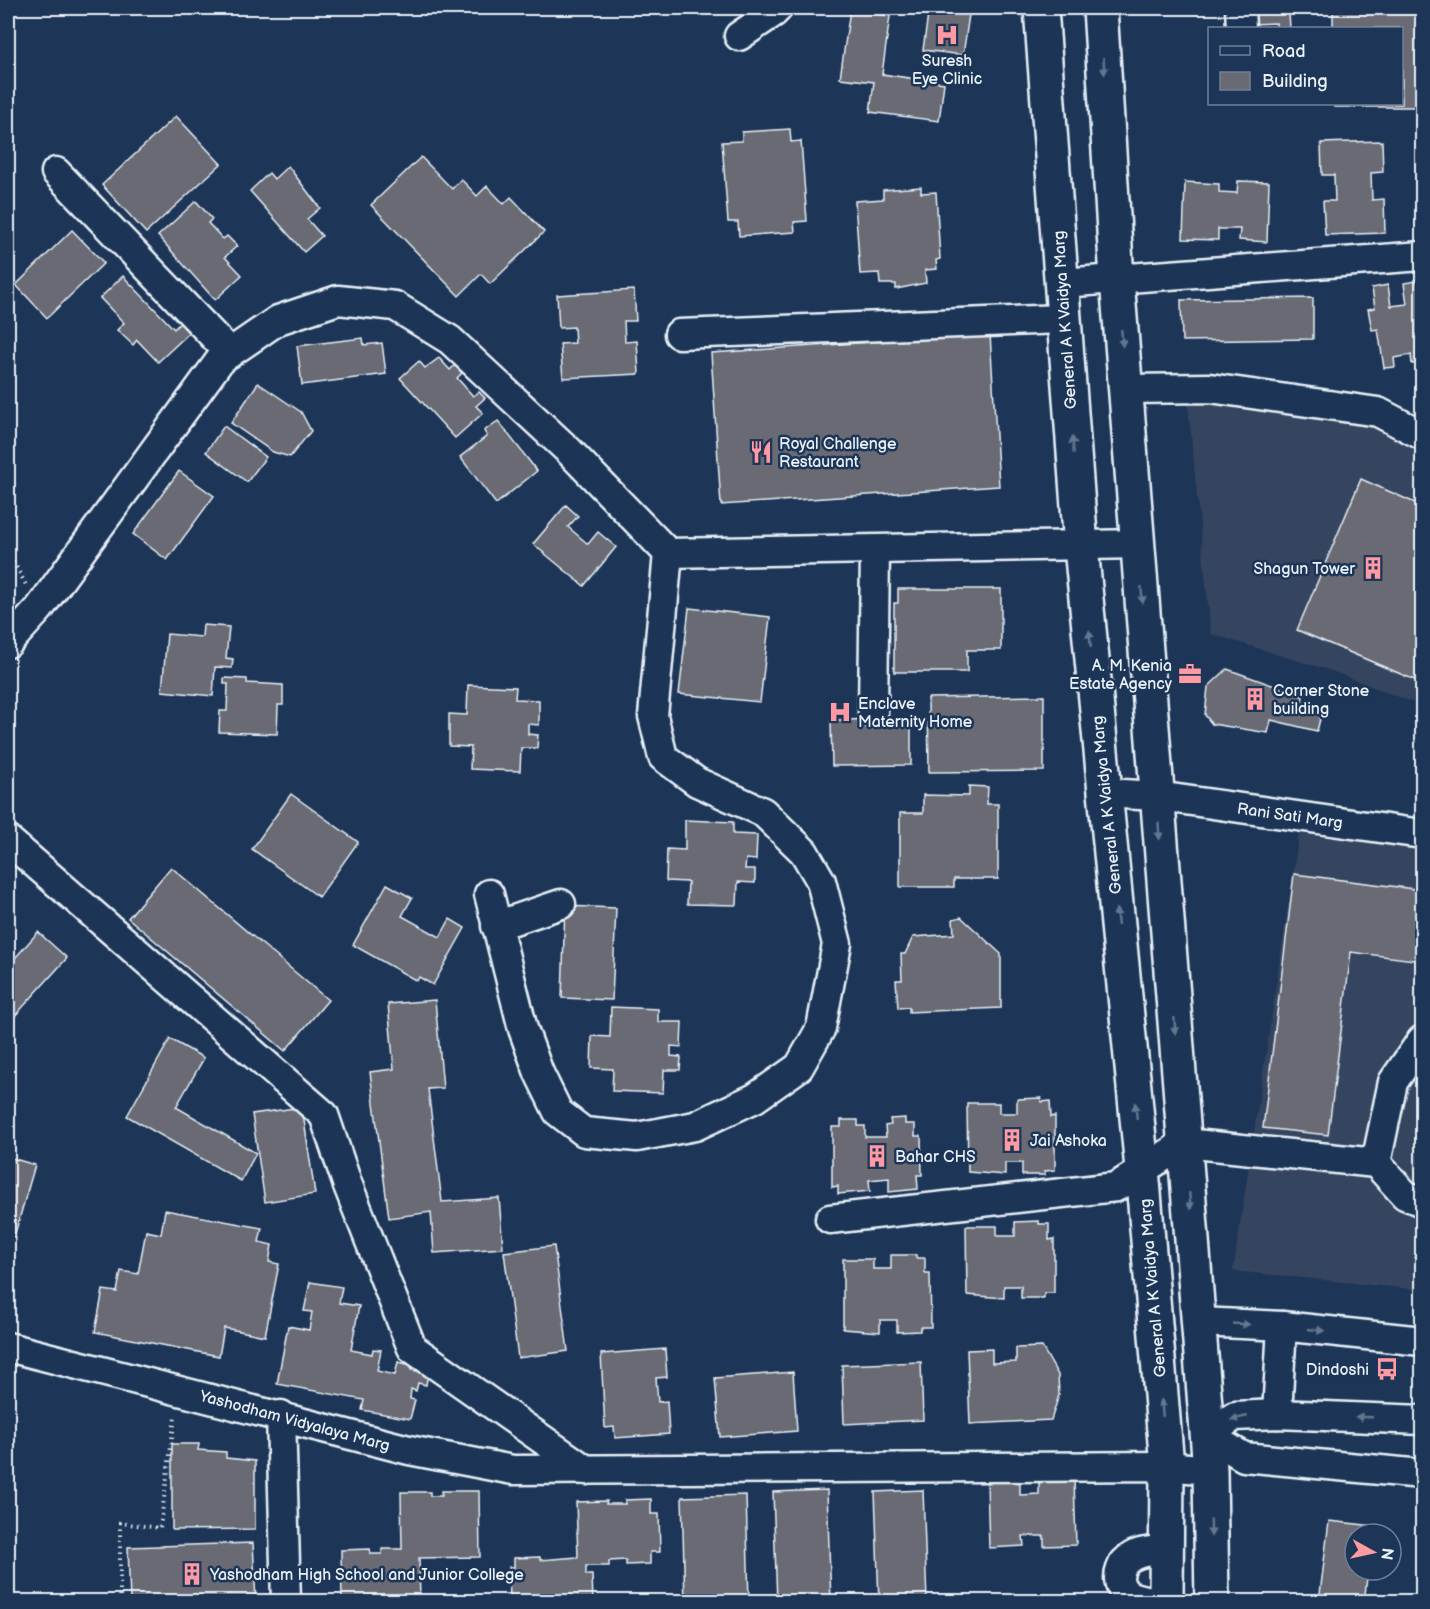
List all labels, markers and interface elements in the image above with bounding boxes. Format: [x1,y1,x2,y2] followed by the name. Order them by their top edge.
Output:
[934,22,960,48] hospital icon: Suresh Eye Clinic
[1208,27,1403,105] legend
[1262,41,1306,62] text: Road
[912,52,982,89] place label: Suresh Eye Clinic
[1099,56,1108,75] one-way arrow
[1262,71,1328,92] text: Building
[1050,230,1081,410] street label: General A K Vaidya Marg
[1117,328,1127,347] one-way arrow
[779,435,897,472] place label: Royal Challenge Restaurant
[1068,435,1078,454] one-way arrow
[748,439,774,465] restaurant icon: Royal Challenge Restaurant
[1360,555,1386,581] building icon: Shagun Tower
[1254,560,1355,579] place label: Shagun Tower
[1138,585,1147,604] one-way arrow
[1085,629,1095,648] one-way arrow
[1069,657,1173,694] place label: A. M. Kenia Estate Agency
[1177,661,1203,687] office icon: A. M. Kenia Estate Agency
[1273,682,1370,719] place label: Corner Stone building
[1242,686,1268,712] building icon: Corner Stone building
[858,695,973,732] place label: Enclave Maternity Home
[827,699,853,725] hospital icon: Enclave Maternity Home
[1089,715,1126,895] street label: General A K Vaidya Marg
[1236,800,1344,833] street label: Rani Sati Marg
[1155,822,1164,841] one-way arrow
[1112,907,1122,926] one-way arrow
[1170,1016,1180,1035] one-way arrow
[1131,1101,1141,1120] one-way arrow
[999,1127,1025,1153] building icon: Jai Ashoka
[1030,1132,1107,1151] place label: Jai Ashoka
[864,1143,890,1169] building icon: Bahar CHS
[895,1148,976,1167] place label: Bahar CHS
[1185,1192,1194,1211] one-way arrow
[1136,1198,1171,1378] street label: General A K Vaidya Marg
[1231,1320,1250,1329] one-way arrow
[1306,1325,1325,1335] one-way arrow
[1374,1356,1400,1382] bus stop icon: Dindoshi
[1306,1361,1369,1380] place label: Dindoshi
[197,1387,392,1456] street label: Yashodham Vidyalaya Marg
[1157,1398,1167,1417] one-way arrow
[1230,1413,1248,1423] one-way arrow
[1355,1413,1374,1422] one-way arrow
[1206,1519,1215,1538] one-way arrow
[1343,1522,1403,1582] north arrow
[1376,1547,1397,1561] text: N
[179,1561,205,1587] building icon: Yashodham High School and Junior College
[209,1566,524,1585] place label: Yashodham High School and Junior College

